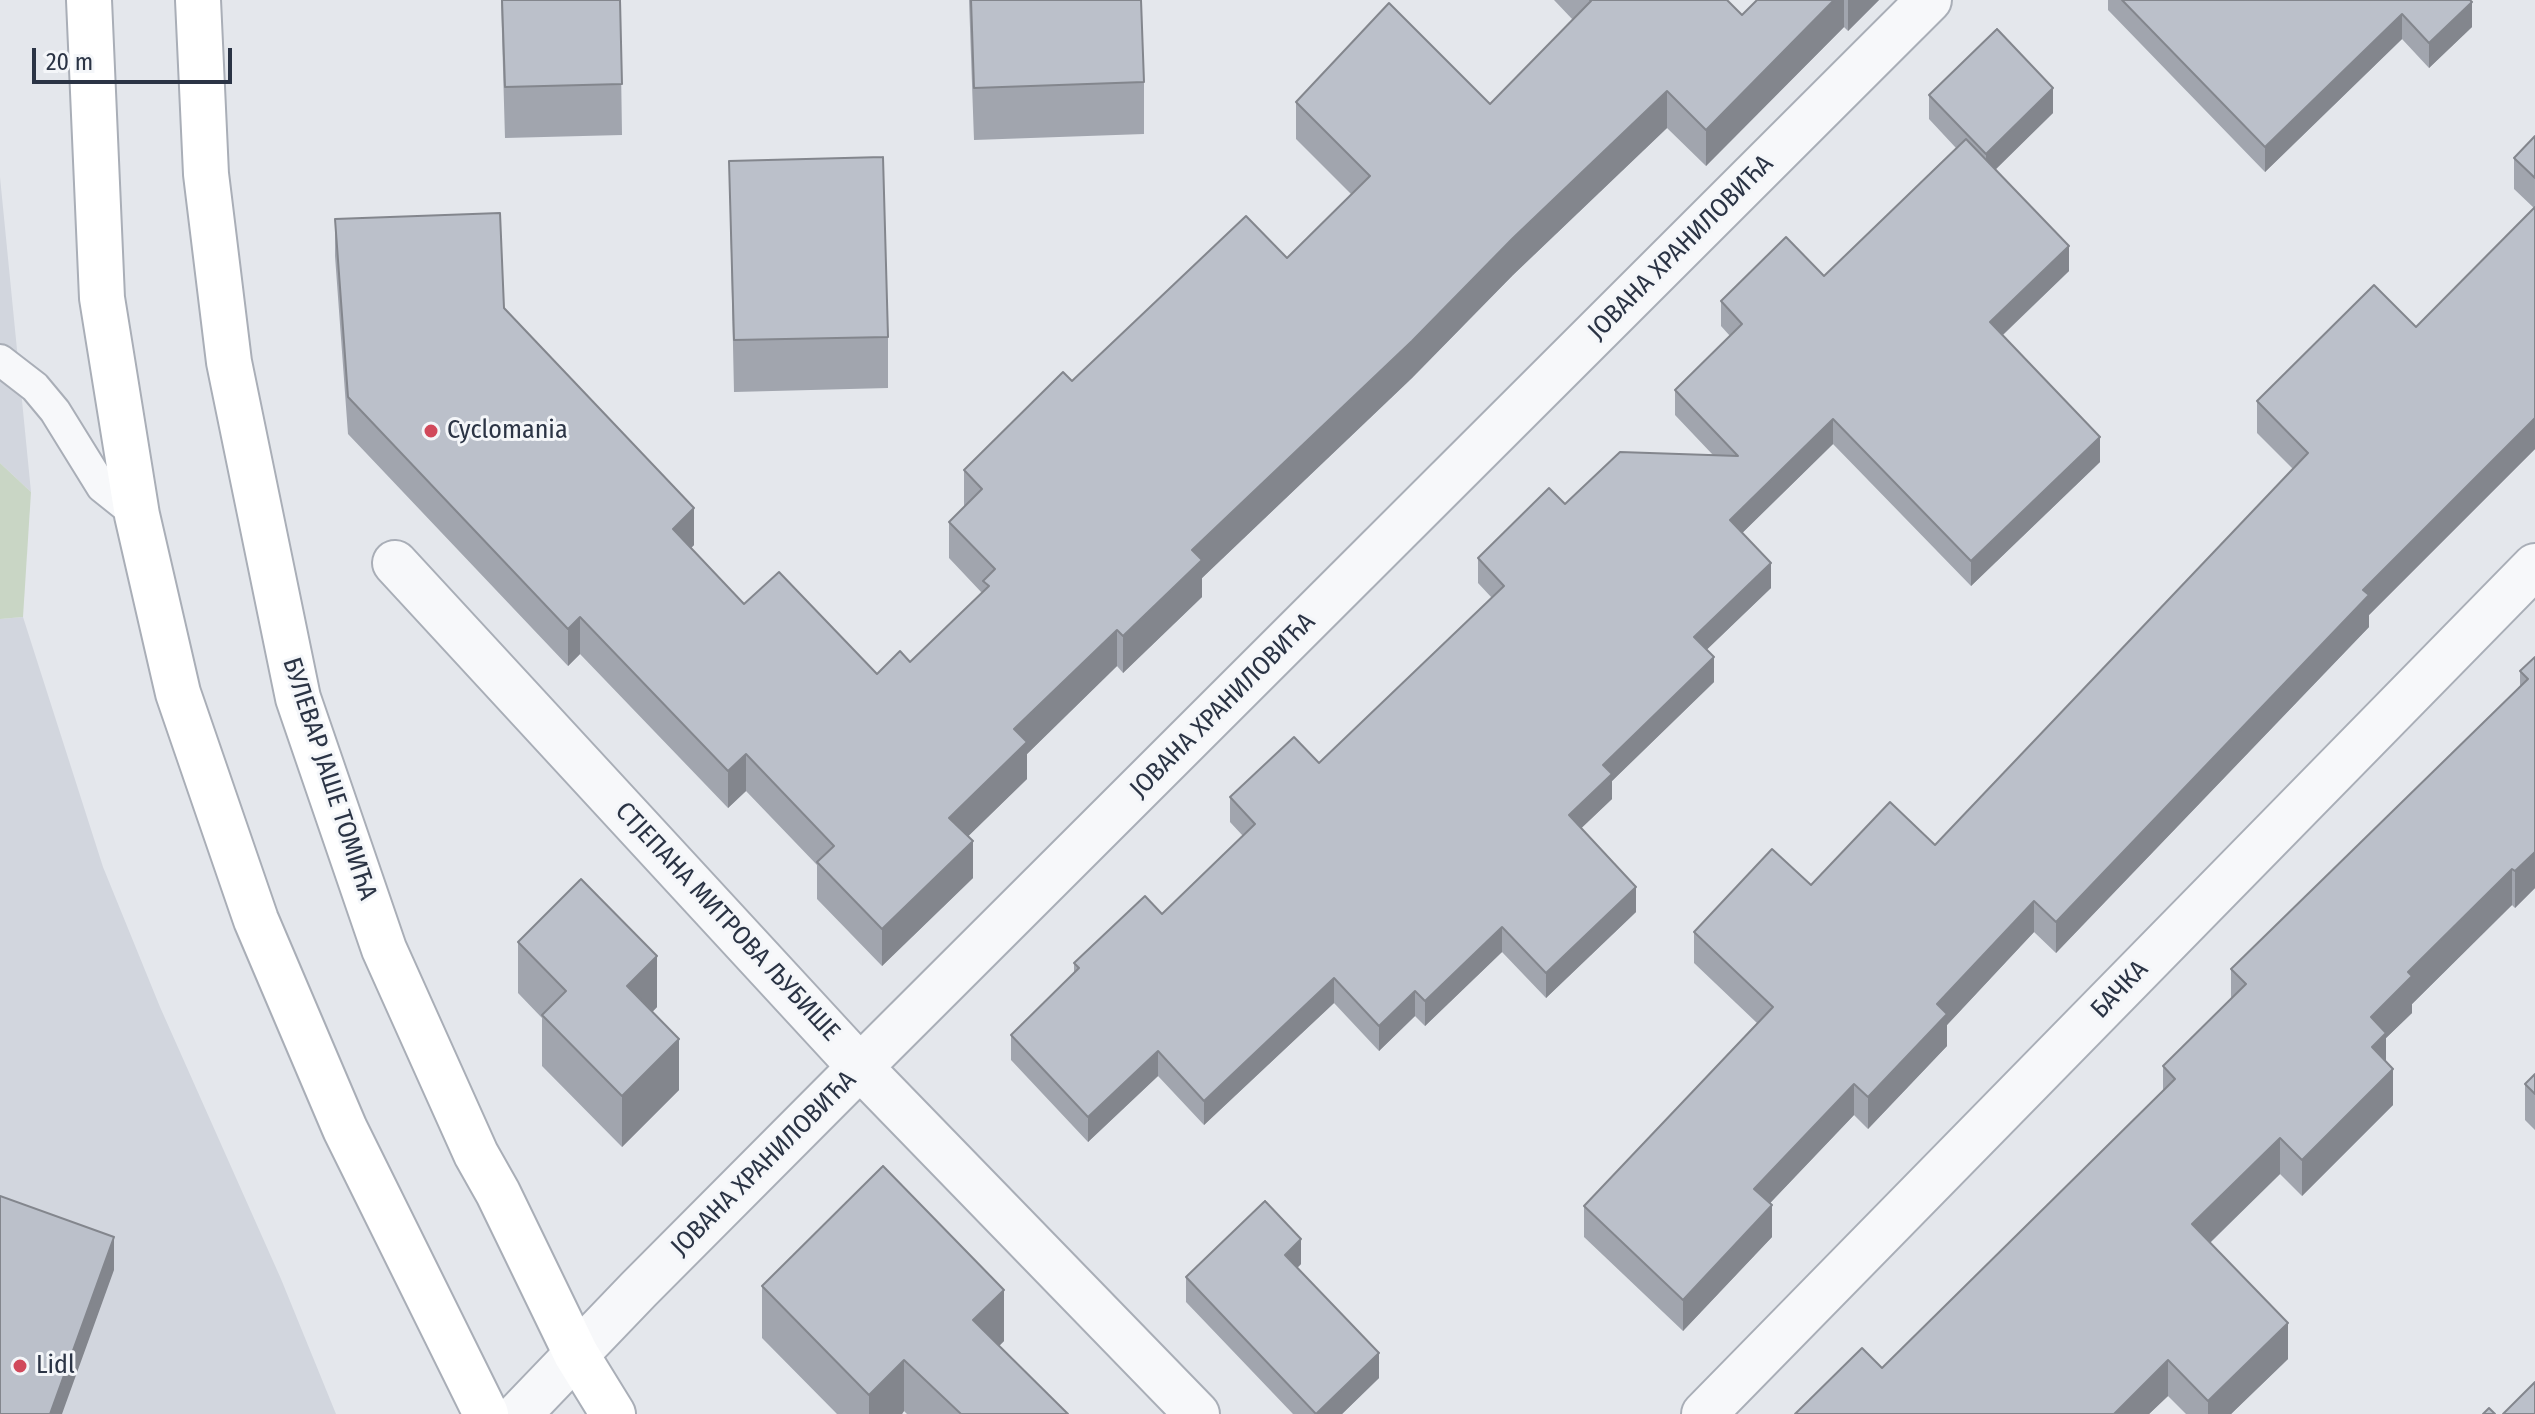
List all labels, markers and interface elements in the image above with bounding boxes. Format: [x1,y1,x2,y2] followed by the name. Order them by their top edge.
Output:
[36,32,236,82] scale bar
[46,48,93,76] text: 20 m
[1582,149,1780,347] street label: ЈОВАНА ХРАНИЛОВИЋА
[447,415,568,447] place label: Cyclomania
[422,422,440,440] marker: Cyclomania
[1124,607,1322,805] street label: ЈОВАНА ХРАНИЛОВИЋА
[275,654,383,904] street label: БУЛЕВАР ЈАШЕ ТОМИЋА
[608,796,846,1048] street label: СТЈЕПАНА МИТРОВА ЉУБИШЕ
[2085,955,2155,1025] street label: БАЧКА
[665,1065,863,1263] street label: ЈОВАНА ХРАНИЛОВИЋА
[36,1350,75,1382] place label: Lidl
[11,1357,29,1375] marker: Lidl

